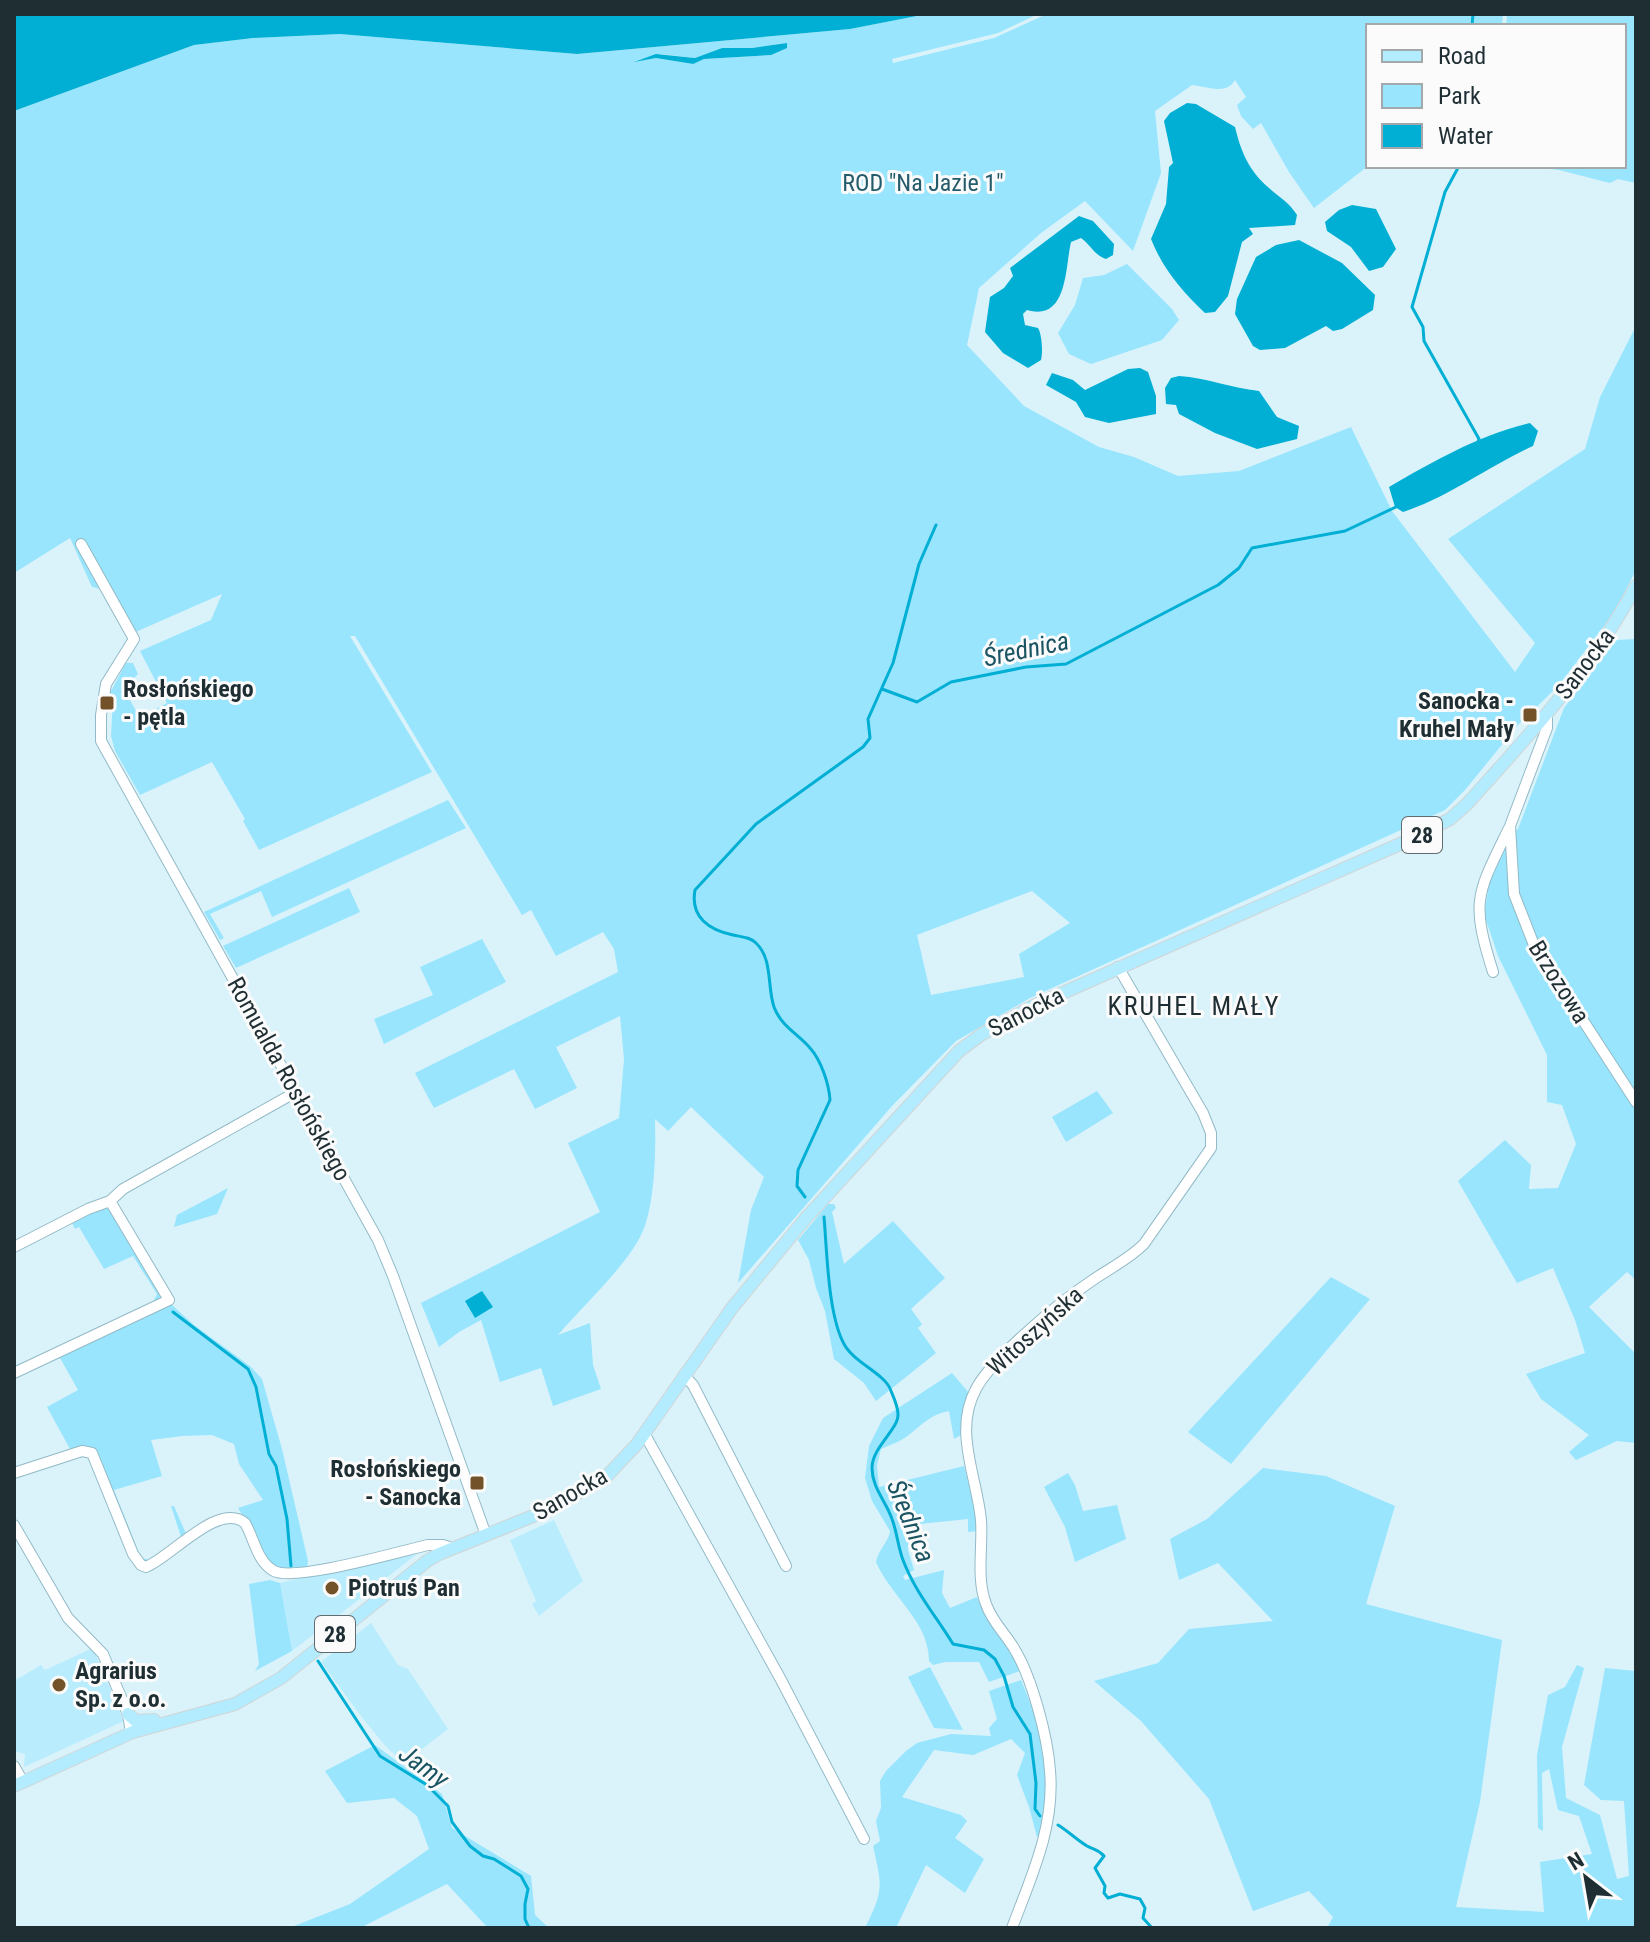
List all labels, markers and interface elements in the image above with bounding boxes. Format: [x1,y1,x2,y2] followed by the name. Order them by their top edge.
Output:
[1366,24,1626,168] legend
[1438,42,1486,70] text: Road
[1438,82,1481,110] text: Park
[1438,122,1493,150] text: Water
[842,169,1004,197] park label: ROD "Na Jazie 1"
[1549,623,1621,705] street label: Sanocka
[981,625,1071,673] water label: Średnica
[123,675,254,731] place label: Rosłońskiego - pętla
[1399,687,1514,743] place label: Sanocka - Kruhel Mały
[98,694,116,712] marker: Rosłońskiego - pętla
[1521,706,1539,724] marker: Sanocka - Kruhel Mały
[1402,817,1442,853] road number: 28
[1523,936,1595,1028] street label: Brzozowa
[221,972,357,1186] street label: Romualda Rosłońskiego
[984,981,1068,1043] street label: Sanocka
[1108,991,1280,1021] district label: KRUHEL MAŁY
[981,1281,1089,1381] street label: Witoszyńska
[330,1455,461,1511] place label: Rosłońskiego - Sanocka
[528,1462,612,1526] street label: Sanocka
[468,1474,486,1492] marker: Rosłońskiego - Sanocka
[881,1475,941,1567] water label: Średnica
[348,1574,460,1602] place label: Piotruś Pan
[323,1579,341,1597] marker: Piotruś Pan
[315,1616,355,1652] road number: 28
[75,1657,167,1713] place label: Agrarius Sp. z o.o.
[50,1676,68,1694] marker: Agrarius Sp. z o.o.
[393,1738,456,1795] water label: Jamy
[1546,1838,1626,1918] north arrow
[1564,1847,1588,1875] text: N

